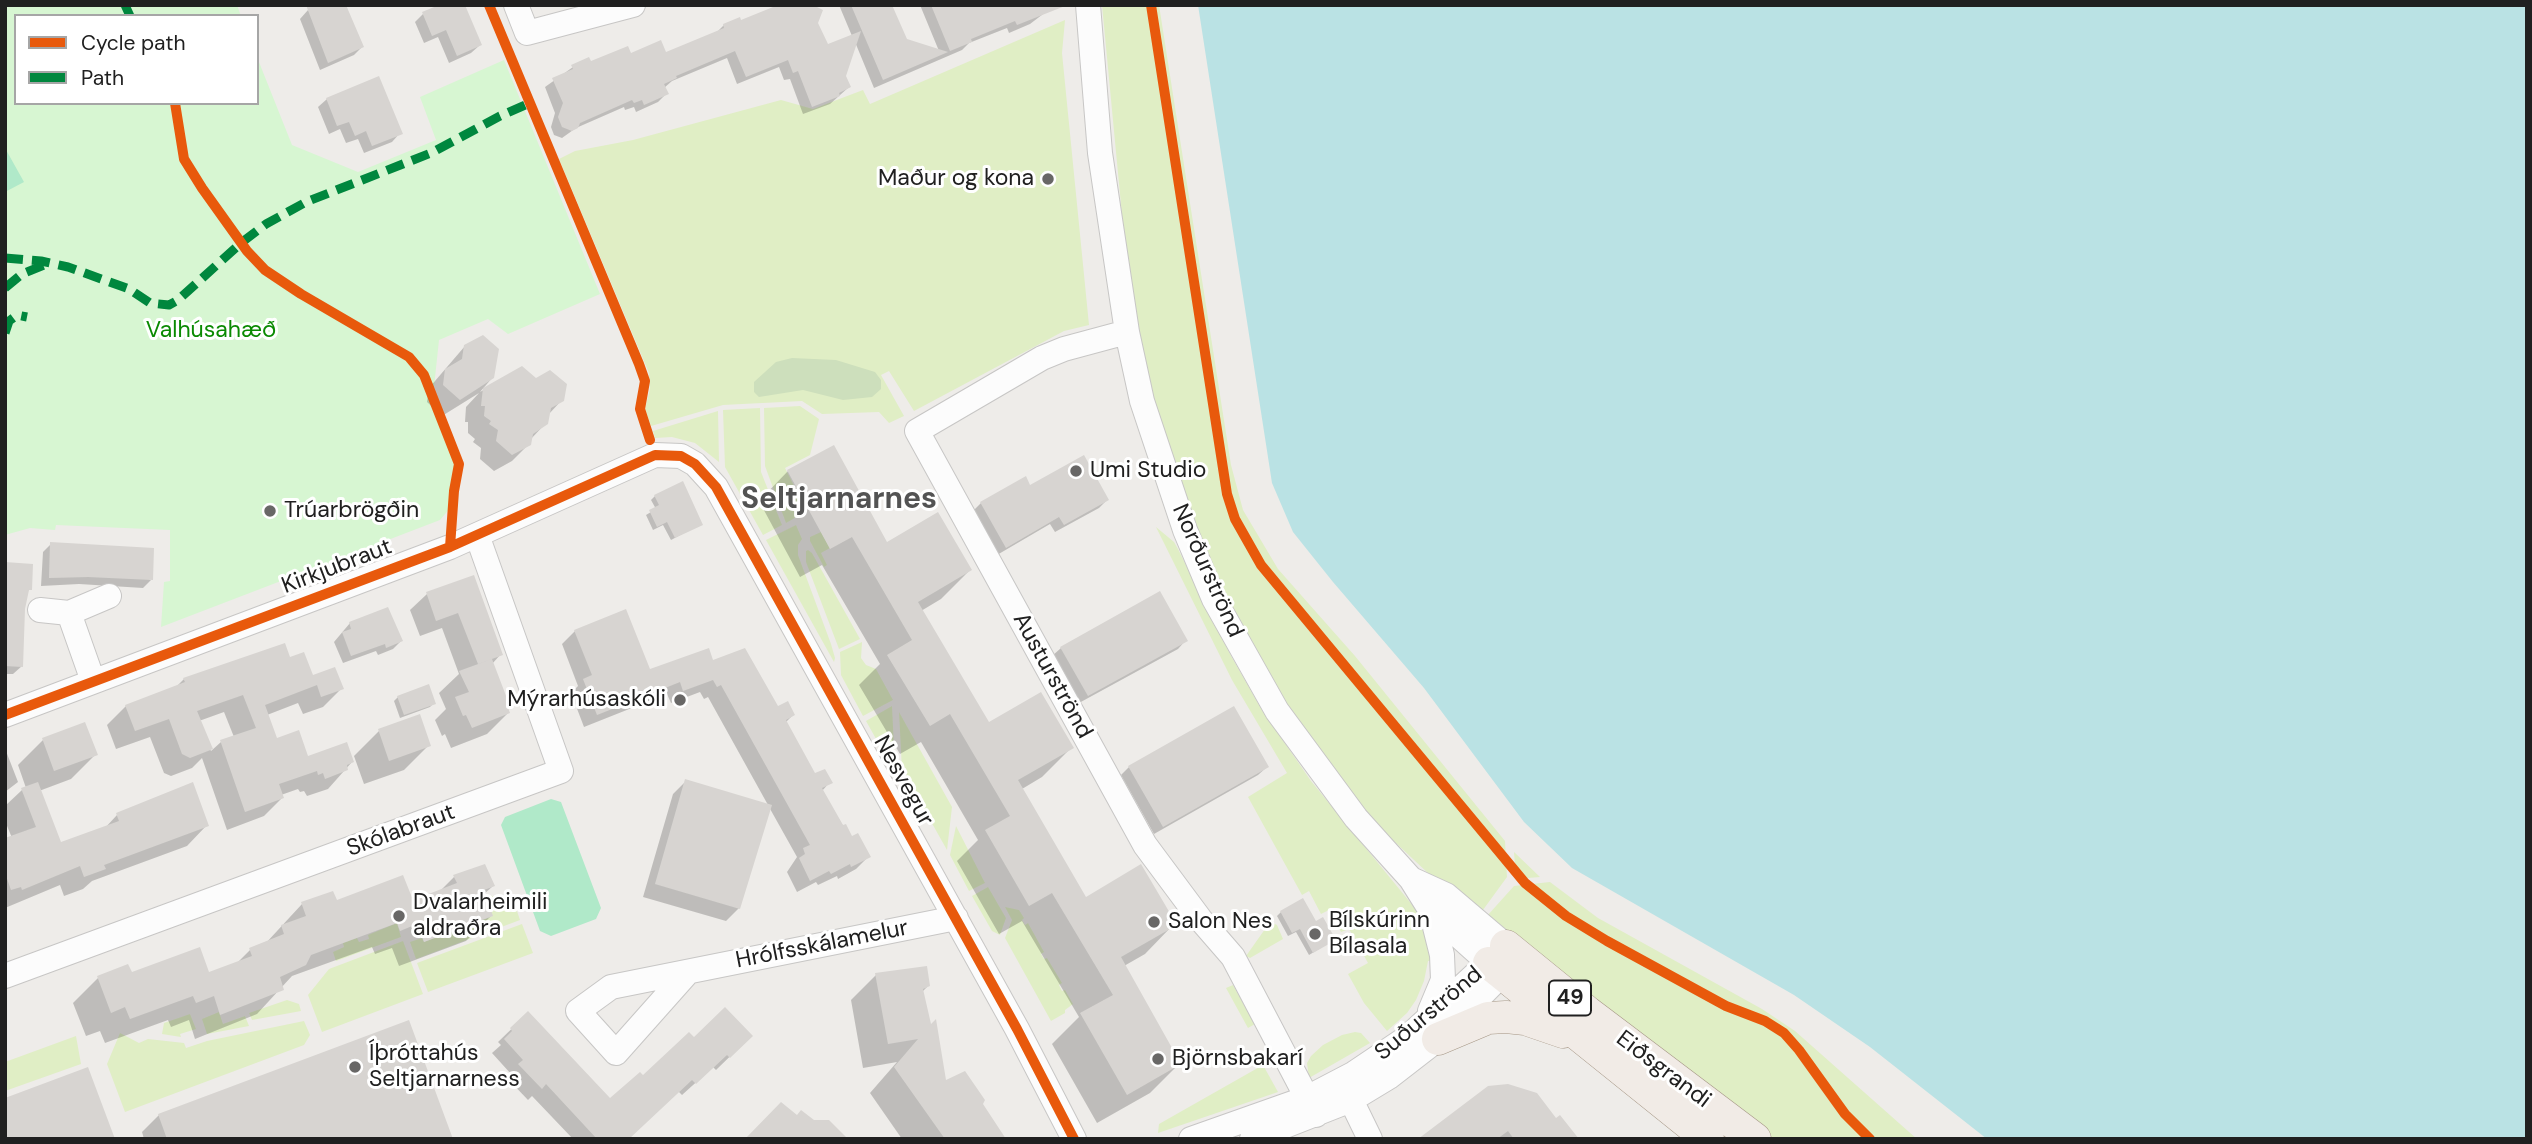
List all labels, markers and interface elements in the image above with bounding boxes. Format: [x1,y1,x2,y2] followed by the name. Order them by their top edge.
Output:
[14,14,259,105] legend
[81,29,186,57] text: Cycle path
[81,64,124,92] text: Path
[878,165,1034,193] place label: Maður og kona
[1040,171,1056,187] marker: Maður og kona
[146,317,276,345] park label: Valhúsahæð
[1090,457,1206,485] place label: Umi Studio
[1068,463,1084,479] marker: Umi Studio
[741,482,937,518] district label: Seltjarnarnes
[284,497,419,525] place label: Trúarbrögðin
[1165,500,1249,642] street label: Norðurströnd
[262,503,278,519] marker: Trúarbrögðin
[278,533,396,601] street label: Kirkjubraut
[1006,608,1098,744] street label: Austurströnd
[507,686,666,714] place label: Mýrarhúsaskóli
[672,692,688,708] marker: Mýrarhúsaskóli
[867,731,939,831] street label: Nesvegur
[343,799,459,863] street label: Skólabraut
[413,889,548,943] place label: Dvalarheimili aldraðra
[1329,907,1430,961] place label: Bílskúrinn Bílasala
[391,908,407,924] marker: Dvalarheimili aldraðra
[1168,908,1272,936] place label: Salon Nes
[1146,914,1162,930] marker: Salon Nes
[733,915,911,975] street label: Hrólfsskálamelur
[1307,926,1323,942] marker: Bílskúrinn Bílasala
[1370,961,1488,1067] street label: Suðurströnd
[1549,981,1591,1016] road number: 49
[1610,1025,1716,1115] street label: Eiðsgrandi
[369,1040,520,1094] place label: Íþróttahús Seltjarnarness
[1172,1045,1303,1073] place label: Björnsbakarí
[1150,1051,1166,1067] marker: Björnsbakarí
[347,1059,363,1075] marker: Íþróttahús Seltjarnarness

